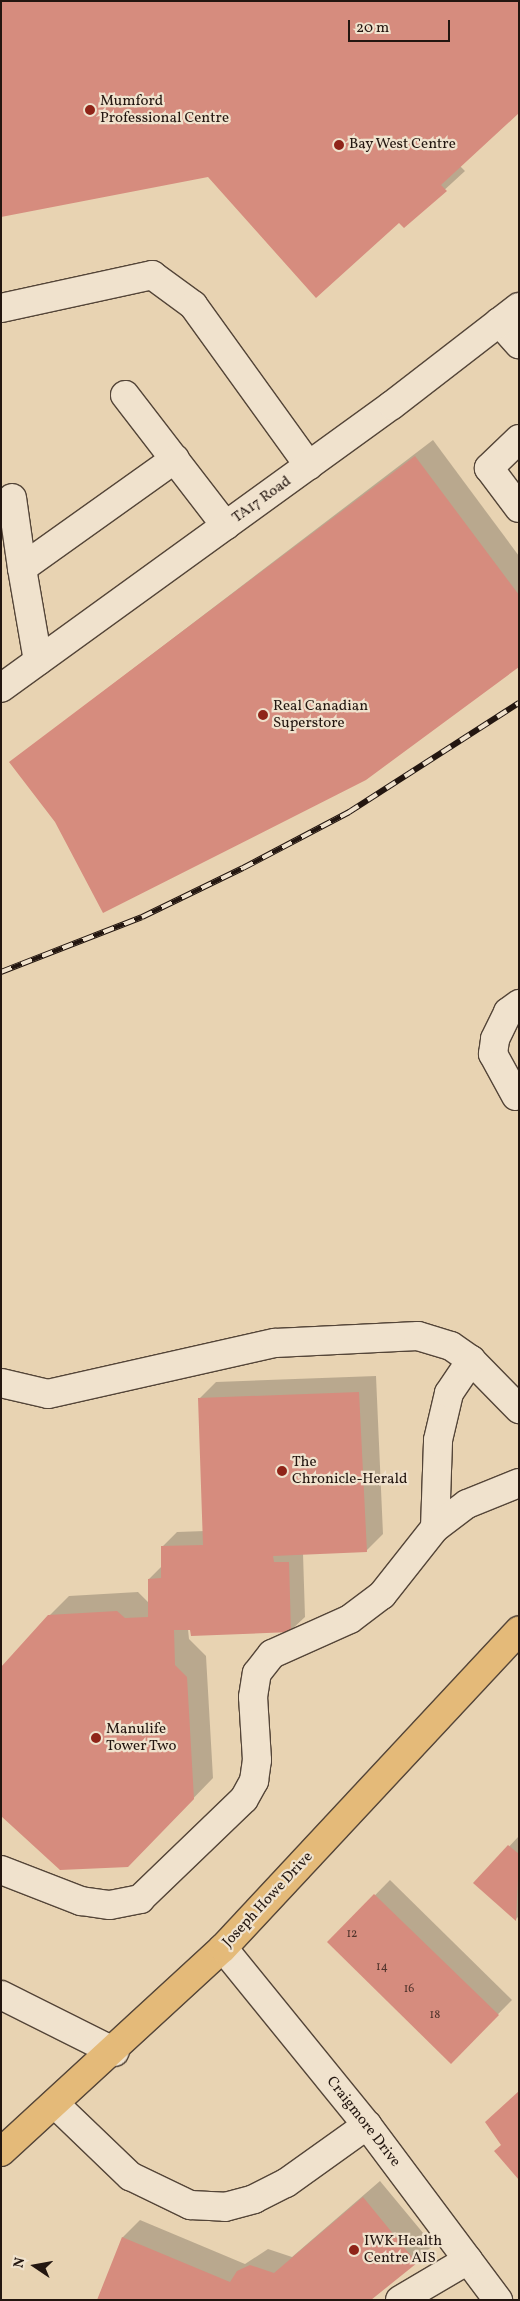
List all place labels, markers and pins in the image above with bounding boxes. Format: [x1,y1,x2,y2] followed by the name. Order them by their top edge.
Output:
[100,92,229,127] place label: Mumford Professional Centre
[84,104,96,116] marker: Mumford Professional Centre
[349,136,457,154] place label: Bay West Centre
[333,139,345,151] marker: Bay West Centre
[273,697,368,732] place label: Real Canadian Superstore
[257,709,269,721] marker: Real Canadian Superstore
[292,1453,407,1488] place label: The Chronicle-Herald
[276,1465,288,1477] marker: The Chronicle-Herald
[106,1720,177,1755] place label: Manulife Tower Two
[90,1732,102,1744] marker: Manulife Tower Two
[364,2232,442,2267] place label: IWK Health Centre AIS
[348,2244,360,2256] marker: IWK Health Centre AIS

